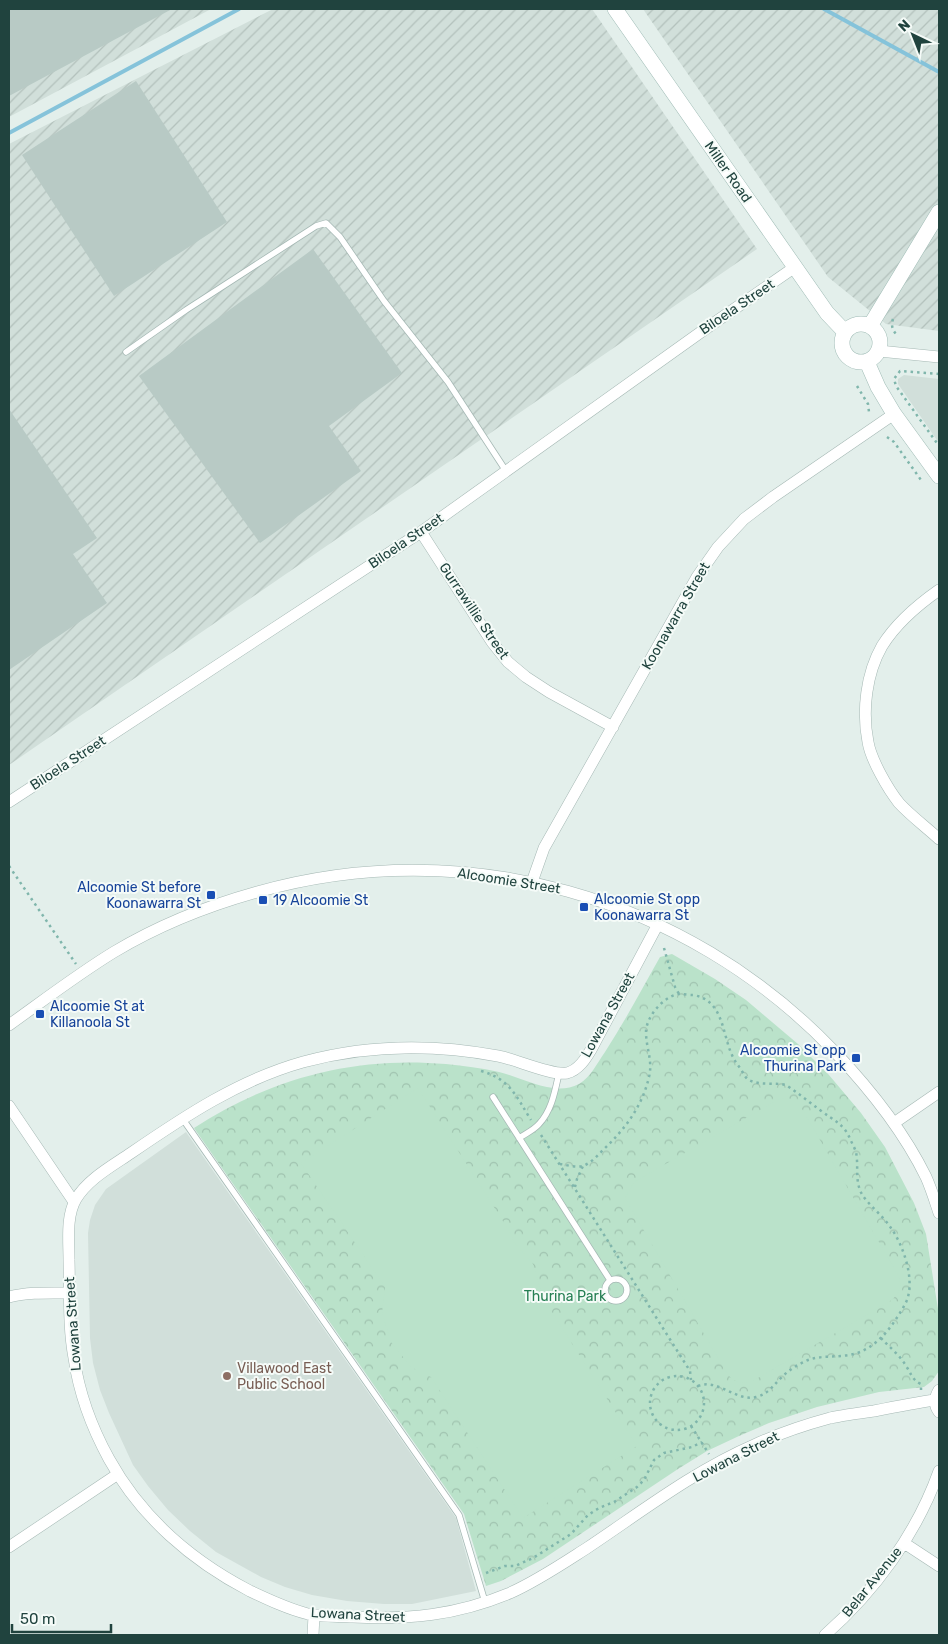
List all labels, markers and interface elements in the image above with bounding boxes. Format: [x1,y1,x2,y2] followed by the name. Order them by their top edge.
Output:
[888,10,938,60] north arrow
[895,16,914,36] text: N
[701,138,755,206] street label: Miller Road
[696,275,778,338] street label: Biloela Street
[365,509,447,572] street label: Biloela Street
[638,559,714,673] street label: Koonawarra Street
[435,560,513,663] street label: Gurrawillie Street
[27,732,110,794] street label: Biloela Street
[456,864,562,898] street label: Alcoomie Street
[77,879,202,912] place label: Alcoomie St before Koonawarra St
[205,889,217,901] marker: Alcoomie St before Koonawarra St
[594,891,700,924] place label: Alcoomie St opp Koonawarra St
[273,892,369,909] place label: 19 Alcoomie St
[257,894,269,906] marker: 19 Alcoomie St
[578,901,590,913] marker: Alcoomie St opp Koonawarra St
[578,969,639,1060] street label: Lowana Street
[50,998,145,1031] place label: Alcoomie St at Killanoola St
[34,1008,46,1020] marker: Alcoomie St at Killanoola St
[740,1042,847,1075] place label: Alcoomie St opp Thurina Park
[850,1052,862,1064] marker: Alcoomie St opp Thurina Park
[61,1276,85,1372] street label: Lowana Street
[524,1288,607,1305] park label: Thurina Park
[237,1360,332,1393] place label: Villawood East Public School
[221,1370,233,1382] marker: Villawood East Public School
[690,1428,782,1486] street label: Lowana Street
[839,1543,906,1621] street label: Belar Avenue
[12,1602,111,1634] scale bar
[310,1604,406,1626] street label: Lowana Street
[20,1610,55,1628] text: 50 m

